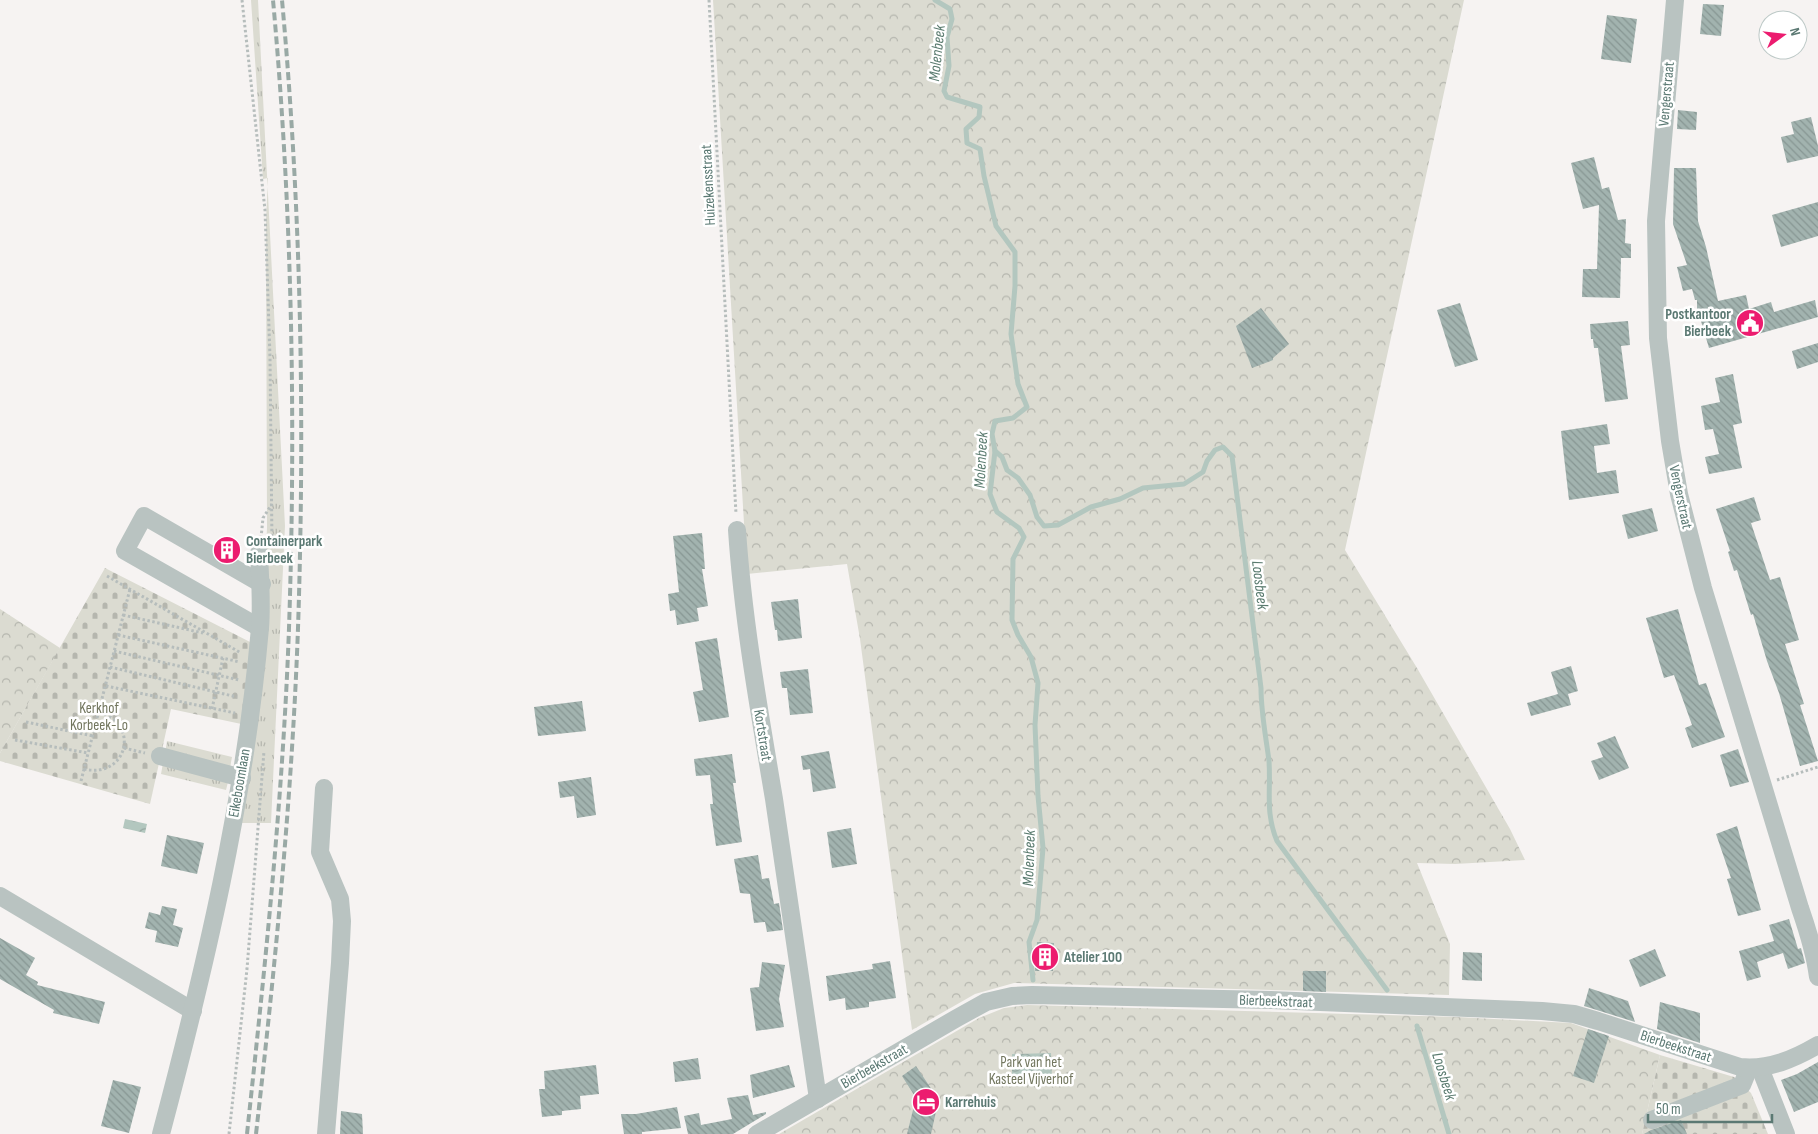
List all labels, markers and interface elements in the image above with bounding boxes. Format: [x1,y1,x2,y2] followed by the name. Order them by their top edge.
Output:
[1758,10,1808,60] north arrow
[925,23,950,82] water label: Molenbeek
[1786,26,1804,38] text: N
[1654,60,1679,127] street label: Vengerstraat
[697,144,720,226] street label: Huizekensstraat
[1665,305,1732,341] place label: Postkantoor Bierbeek
[1735,308,1765,338] public building icon: Postkantoor Bierbeek
[971,430,993,489] water label: Molenbeek
[1664,463,1697,531] street label: Vengerstraat
[246,532,323,568] place label: Containerpark Bierbeek
[212,535,242,565] building icon: Containerpark Bierbeek
[1247,560,1272,612] water label: Loosbeek
[70,699,128,735] park label: Kerkhof Korbeek-Lo
[749,708,776,763] street label: Kortstraat
[224,747,255,819] street label: Eikeboomlaan
[1019,828,1040,887] water label: Molenbeek
[1030,942,1060,972] building icon: Atelier 100
[1063,948,1122,967] place label: Atelier 100
[1239,991,1314,1012] street label: Bierbeekstraat
[1638,1026,1714,1067] street label: Bierbeekstraat
[838,1040,911,1093] street label: Bierbeekstraat
[1427,1050,1460,1104] water label: Loosbeek
[989,1053,1074,1089] park label: Park van het Kasteel Vijverhof
[911,1087,941,1117] hotel icon: Karrehuis
[1648,1092,1772,1124] scale bar
[945,1093,996,1112] place label: Karrehuis
[1656,1100,1681,1119] text: 50 m

